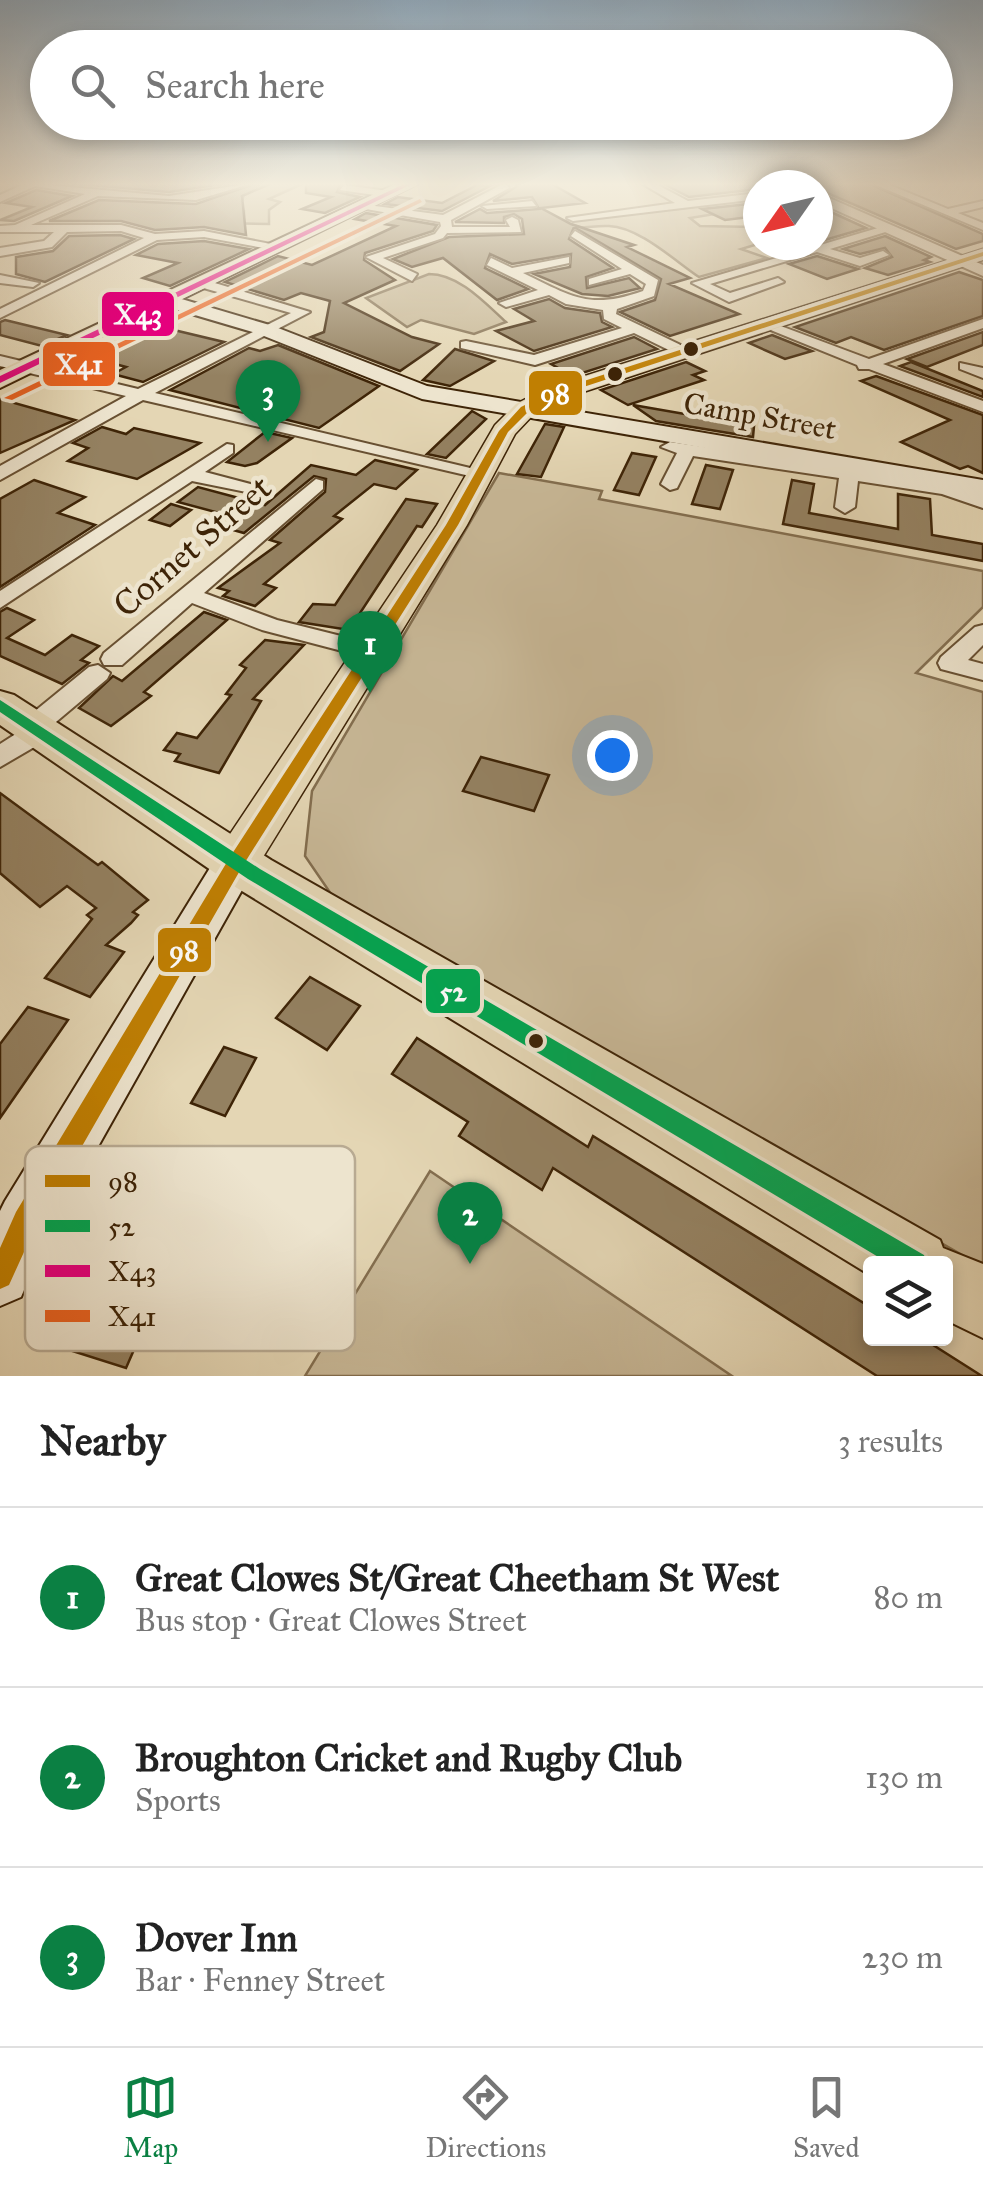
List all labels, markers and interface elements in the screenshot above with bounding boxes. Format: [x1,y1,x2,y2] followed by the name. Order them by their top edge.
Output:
[30,30,953,140] search box
[65,58,120,113] icon: search
[145,62,325,108] text: Search here
[743,170,833,260] north arrow
[100,290,176,338] line badge: X43
[113,297,162,332] text: X43
[681,339,701,359] unlabelled marker
[41,340,117,388] line badge: X41
[54,347,103,382] text: X41
[236,360,300,442] pin: 3
[605,364,625,384] unlabelled marker
[527,369,584,417] line badge: 98
[540,376,570,411] text: 98
[681,385,839,447] street label: Camp Street
[105,466,280,627] street label: Cornet Street
[338,610,402,693] pin: 1
[587,730,638,781] your location
[156,926,213,974] line badge: 98
[169,933,199,968] text: 98
[424,967,482,1015] line badge: 52
[440,974,468,1009] text: 52
[526,1031,546,1051] unlabelled marker
[25,1146,355,1351] legend
[108,1164,138,1199] text: 98
[438,1182,502,1264] pin: 2
[108,1209,135,1244] text: 52
[108,1254,157,1289] text: X43
[863,1256,953,1346] map controls
[863,1256,953,1346] button: layers
[108,1299,156,1334] text: X41
[40,1415,165,1467] text: Nearby
[838,1422,943,1461] text: 3 results
[135,1555,779,1601] text: Great Clowes St/Great Cheetham St West
[66,1578,79,1617] text: 1
[874,1578,943,1617] text: 80 m
[135,1601,527,1640] text: Bus stop · Great Clowes Street
[135,1735,682,1781] text: Broughton Cricket and Rugby Club
[65,1758,80,1797] text: 2
[865,1758,943,1797] text: 130 m
[135,1781,221,1820] text: Sports
[135,1915,298,1961] text: Dover Inn
[66,1938,79,1977] text: 3
[862,1938,943,1977] text: 230 m
[135,1961,385,2000] text: Bar · Fenney Street
[123,2070,178,2165] tab: Map
[425,2070,546,2165] tab: Directions
[793,2070,860,2165] tab: Saved

